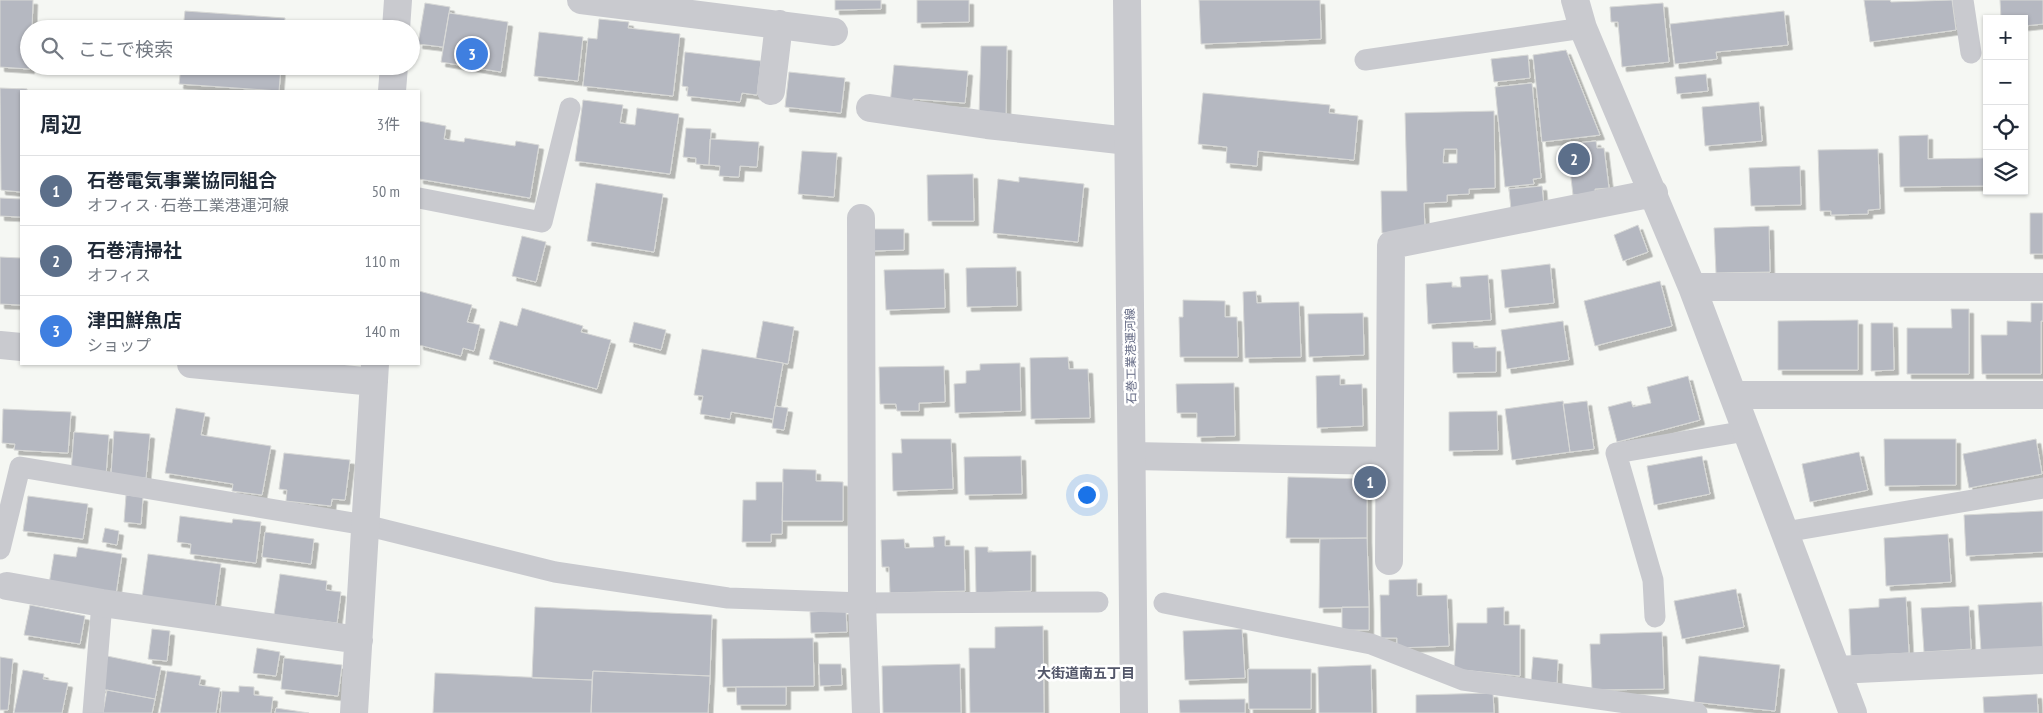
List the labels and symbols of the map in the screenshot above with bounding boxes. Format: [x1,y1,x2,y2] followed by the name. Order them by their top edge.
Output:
[456,35,488,73] pin: 3
[1558,140,1590,178] pin: 2
[1122,308,1139,404] street label: 石巻工業港運河線
[1354,463,1386,501] pin: 1
[1074,482,1100,508] your location
[1037,664,1135,682] district label: 大街道南五丁目

